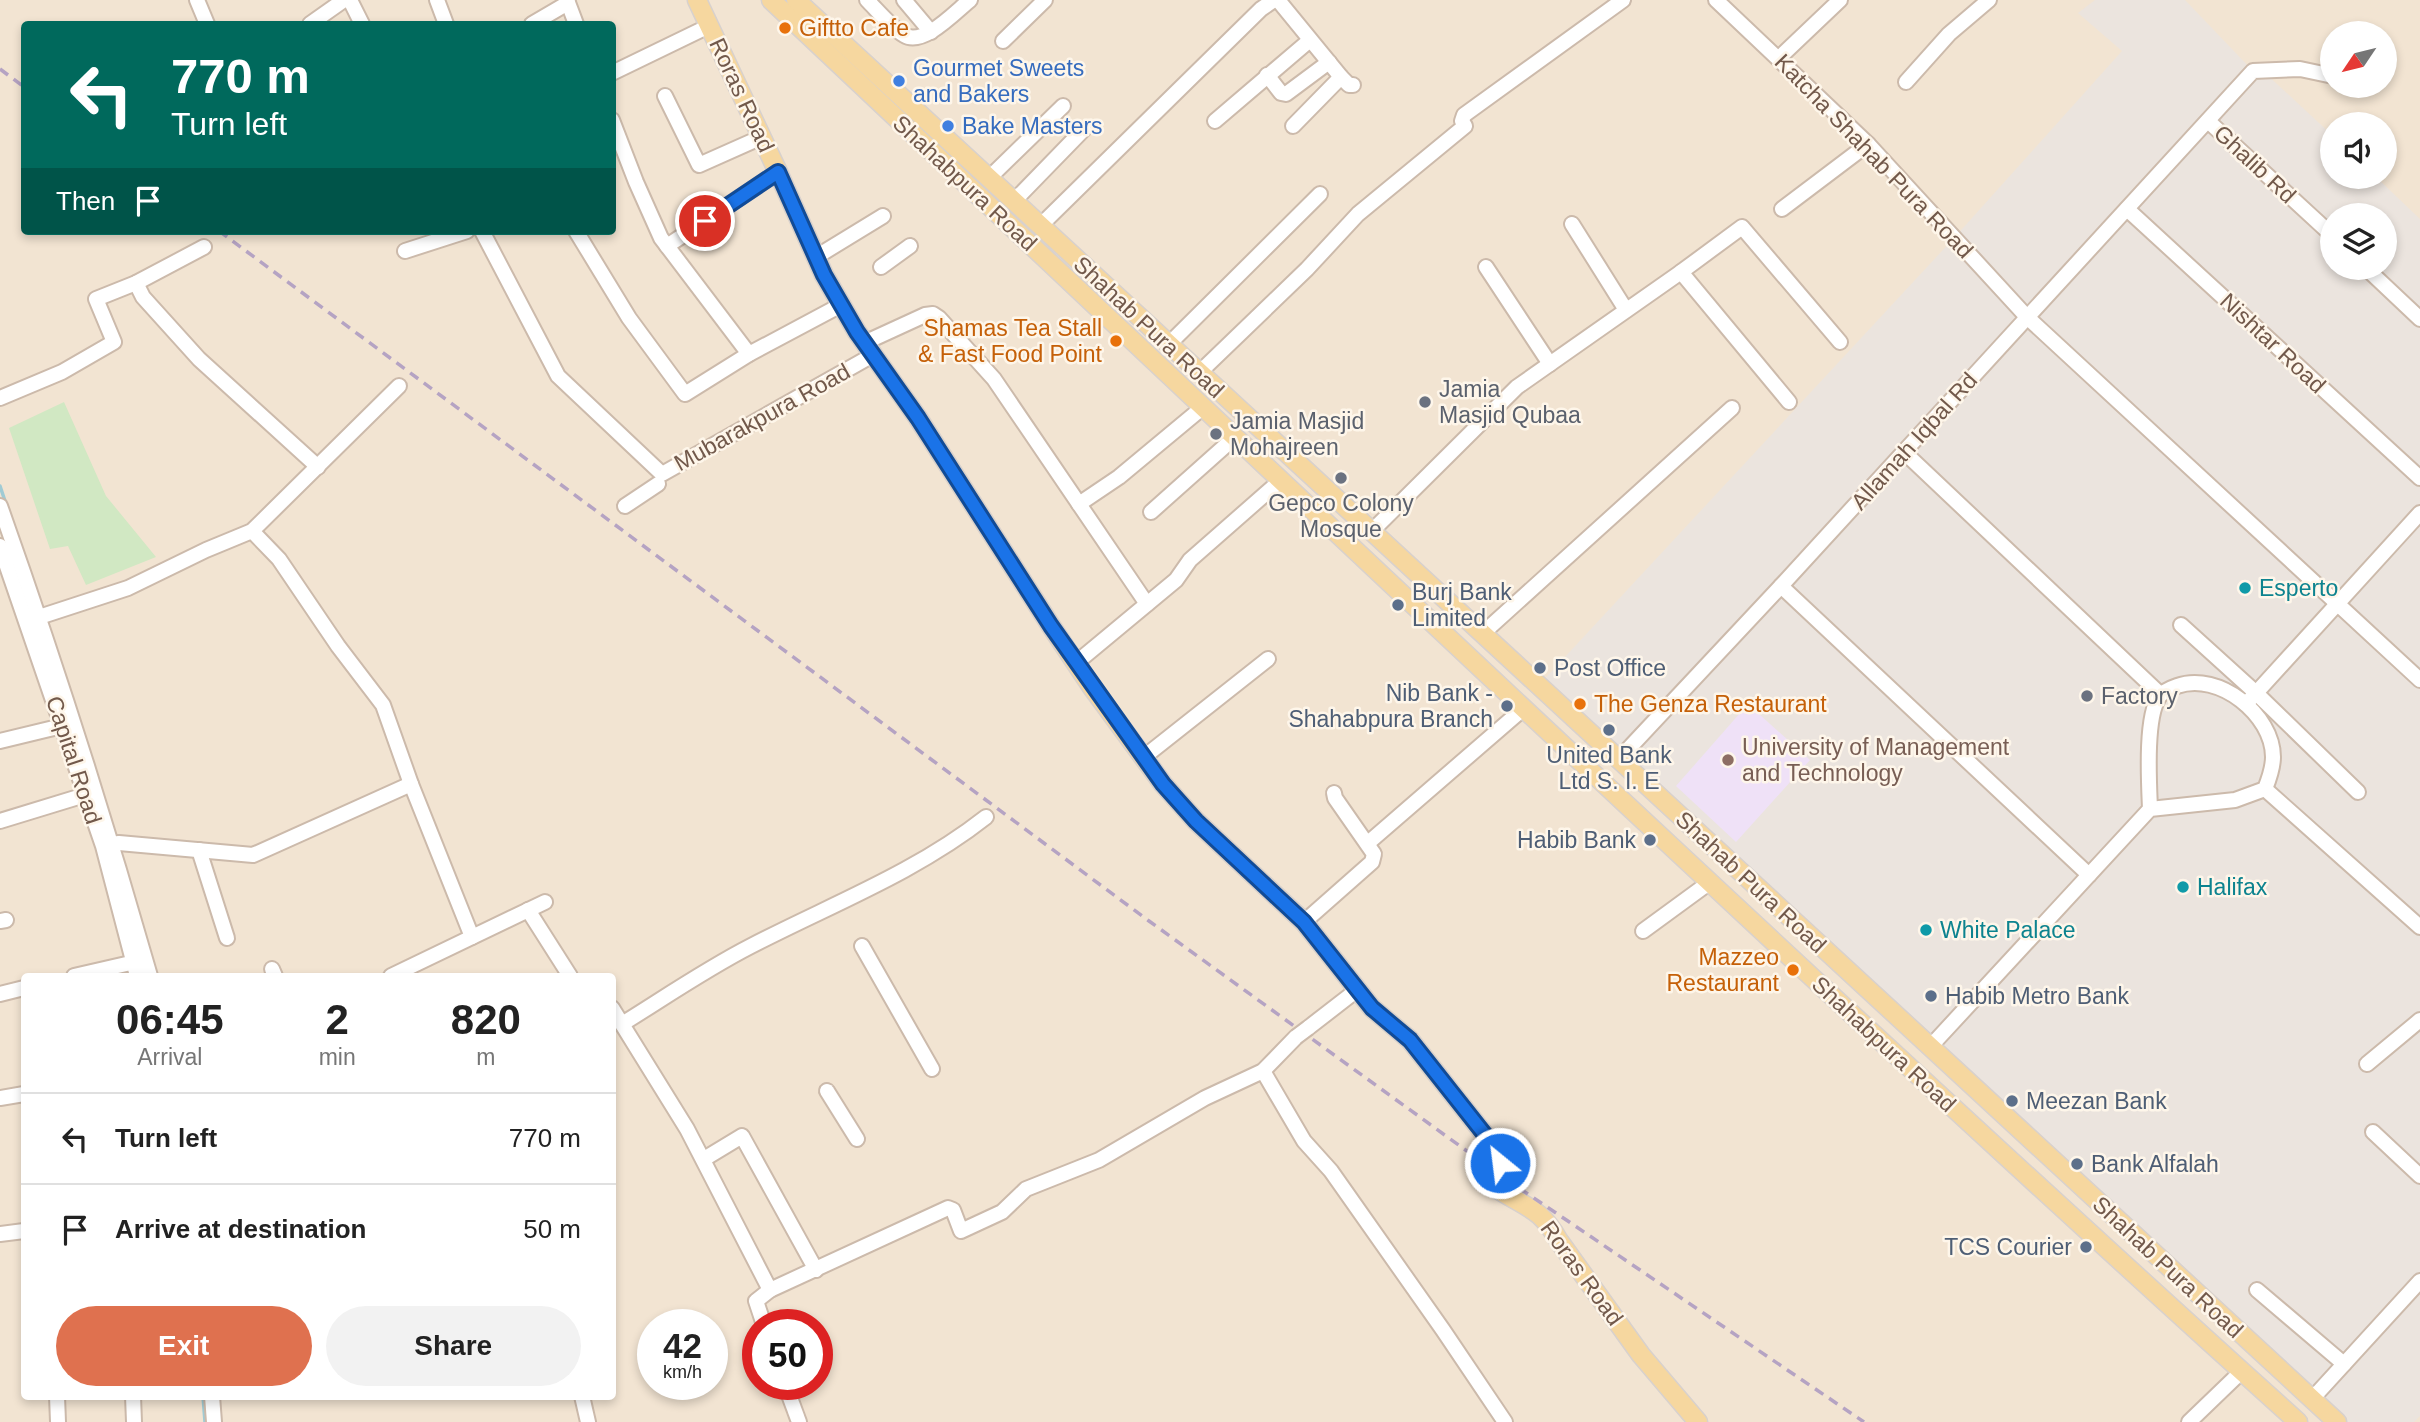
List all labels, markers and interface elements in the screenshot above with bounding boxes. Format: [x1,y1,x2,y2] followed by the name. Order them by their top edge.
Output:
[799,15,909,41] place label: Giftto Cafe
[777,20,793,36] marker: Giftto Cafe
[2320,21,2398,98] north arrow
[2320,21,2397,280] map controls
[704,34,780,156] street label: Roras Road
[56,49,147,140] icon: left
[171,49,310,103] text: 770 m
[1770,49,1978,263] street label: Katcha Shahab Pura Road
[913,55,1084,107] place label: Gourmet Sweets and Bakers
[891,73,907,89] marker: Gourmet Sweets and Bakers
[171,106,287,142] text: Turn left
[888,110,1042,256] street label: Shahabpura Road
[2320,112,2397,189] button: sound
[962,113,1103,139] place label: Bake Masters
[940,118,956,134] marker: Bake Masters
[2209,120,2301,208] street label: Ghalib Rd
[129,182,167,220] icon: arrive
[56,186,115,216] text: Then
[675,191,735,251] pin
[686,202,724,240] icon: arrive
[2320,203,2397,280] button: layers
[1069,251,1229,403] street label: Shahab Pura Road
[2215,288,2331,398] street label: Nishtar Road
[918,315,1103,367] place label: Shamas Tea Stall & Fast Food Point
[1108,333,1124,349] marker: Shamas Tea Stall & Fast Food Point
[670,358,854,476] street label: Mubarakpura Road
[1846,367,1982,515] street label: Allamah Iqbal Rd
[1439,376,1581,428] place label: Jamia Masjid Qubaa
[1417,394,1433,410] marker: Jamia Masjid Qubaa
[1230,408,1364,460] place label: Jamia Masjid Mohajreen
[1208,426,1224,442] marker: Jamia Masjid Mohajreen
[1333,470,1349,486] marker: Gepco Colony Mosque
[1268,490,1414,542] place label: Gepco Colony Mosque
[2259,575,2338,601] place label: Esperto
[1412,579,1512,631] place label: Burj Bank Limited
[2237,580,2253,596] marker: Esperto
[1390,597,1406,613] marker: Burj Bank Limited
[1554,655,1666,681] place label: Post Office
[1532,660,1548,676] marker: Post Office
[1288,680,1493,732] place label: Nib Bank - Shahabpura Branch
[2101,683,2178,709] place label: Factory
[2079,688,2095,704] marker: Factory
[1594,691,1827,717] place label: The Genza Restaurant
[41,693,107,827] street label: Capital Road
[1572,696,1588,712] marker: The Genza Restaurant
[1499,698,1515,714] marker: Nib Bank - Shahabpura Branch
[1601,722,1617,738] marker: United Bank Ltd S. I. E
[1742,734,2010,786] place label: University of Management and Technology
[1546,742,1672,794] place label: United Bank Ltd S. I. E
[1720,752,1736,768] marker: University of Management and Technology
[1671,806,1831,958] street label: Shahab Pura Road
[1517,827,1636,853] place label: Habib Bank
[1642,832,1658,848] marker: Habib Bank
[2197,874,2268,900] place label: Halifax
[2175,879,2191,895] marker: Halifax
[1940,917,2076,943] place label: White Palace
[1918,922,1934,938] marker: White Palace
[1666,944,1780,996] place label: Mazzeo Restaurant
[1785,962,1801,978] marker: Mazzeo Restaurant
[1807,971,1961,1117] street label: Shahabpura Road
[1945,983,2130,1009] place label: Habib Metro Bank
[1923,988,1939,1004] marker: Habib Metro Bank
[116,996,224,1043] text: 06:45
[325,996,349,1043] text: 2
[451,996,521,1043] text: 820
[137,1044,202,1070] text: Arrival
[319,1044,356,1070] text: min
[476,1044,495,1070] text: m
[2026,1088,2167,1114] place label: Meezan Bank
[2004,1093,2020,1109] marker: Meezan Bank
[56,1120,94,1158] icon: left
[115,1123,217,1153] text: Turn left
[509,1123,581,1153] text: 770 m
[1463,1126,1537,1200] position arrow
[2091,1151,2219,1177] place label: Bank Alfalah
[2069,1156,2085,1172] marker: Bank Alfalah
[2088,1191,2248,1343] street label: Shahab Pura Road
[56,1211,94,1249] icon: arrive
[115,1214,366,1244] text: Arrive at destination
[523,1214,581,1244] text: 50 m
[1535,1216,1629,1330] street label: Roras Road
[1944,1234,2072,1260] place label: TCS Courier
[2078,1239,2094,1255] marker: TCS Courier
[56,1306,312,1386] button: Exit
[326,1306,581,1386] button: Share
[742,1309,833,1400] speed limit sign: 50
[663,1326,702,1365] text: 42
[663,1362,702,1382] text: km/h

